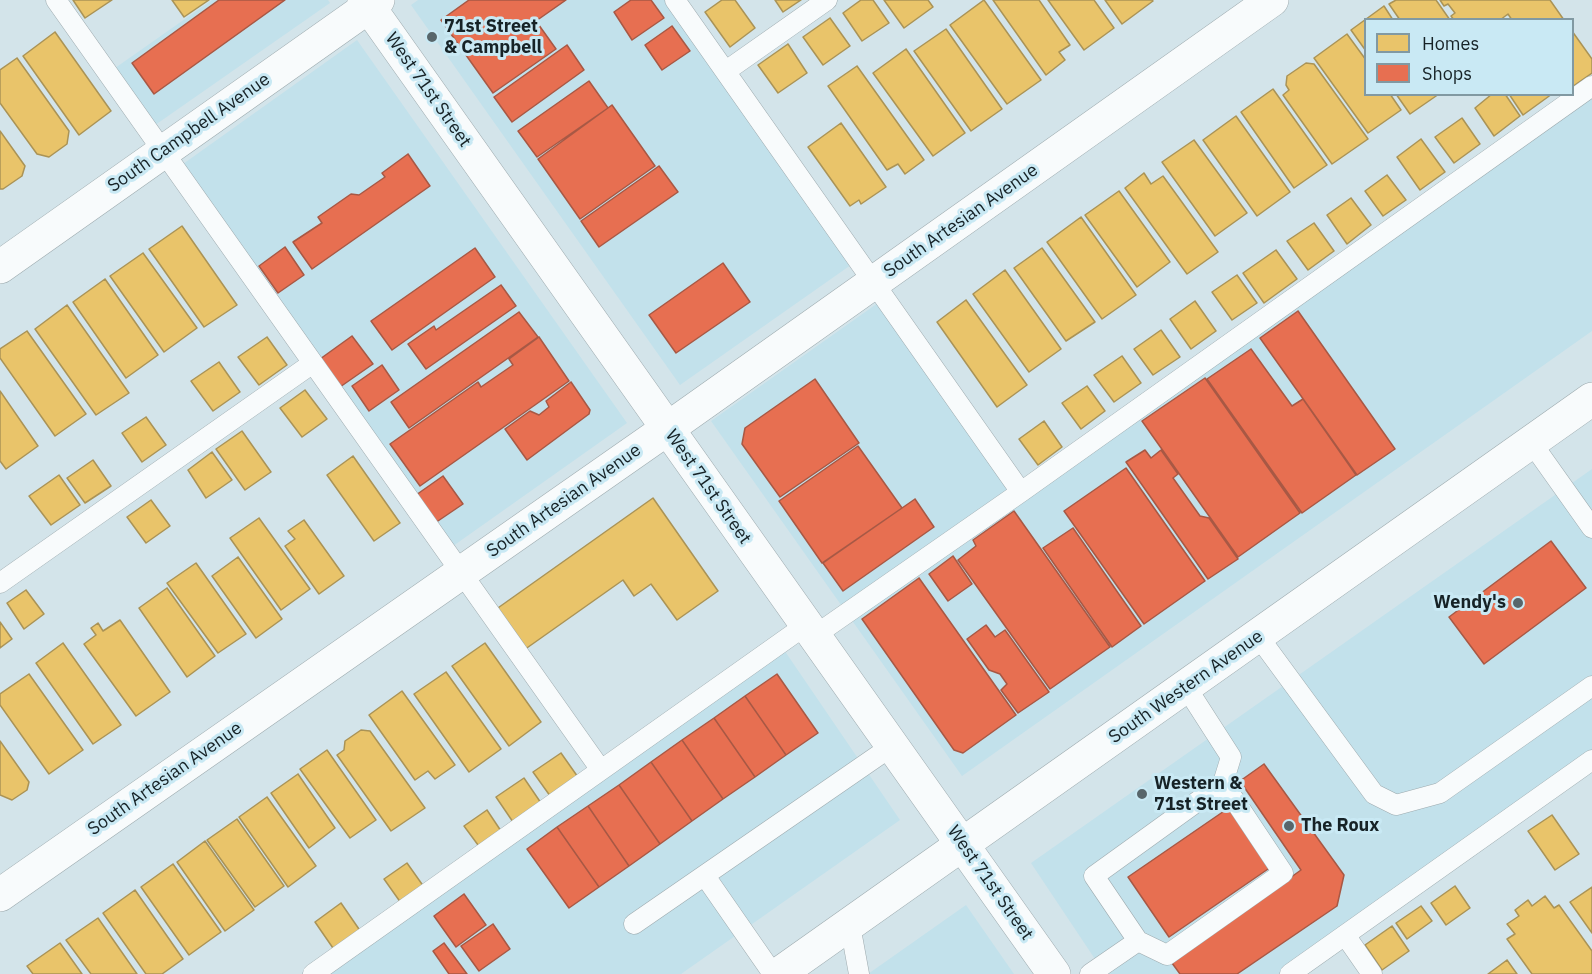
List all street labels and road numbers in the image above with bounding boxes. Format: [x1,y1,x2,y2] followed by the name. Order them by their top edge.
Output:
[380,28,476,152] street label: West 71st Street
[104,69,274,197] street label: South Campbell Avenue
[880,160,1042,282] street label: South Artesian Avenue
[660,425,756,549] street label: West 71st Street
[483,440,645,562] street label: South Artesian Avenue
[1105,626,1267,748] street label: South Western Avenue
[84,718,246,840] street label: South Artesian Avenue
[942,821,1038,945] street label: West 71st Street

